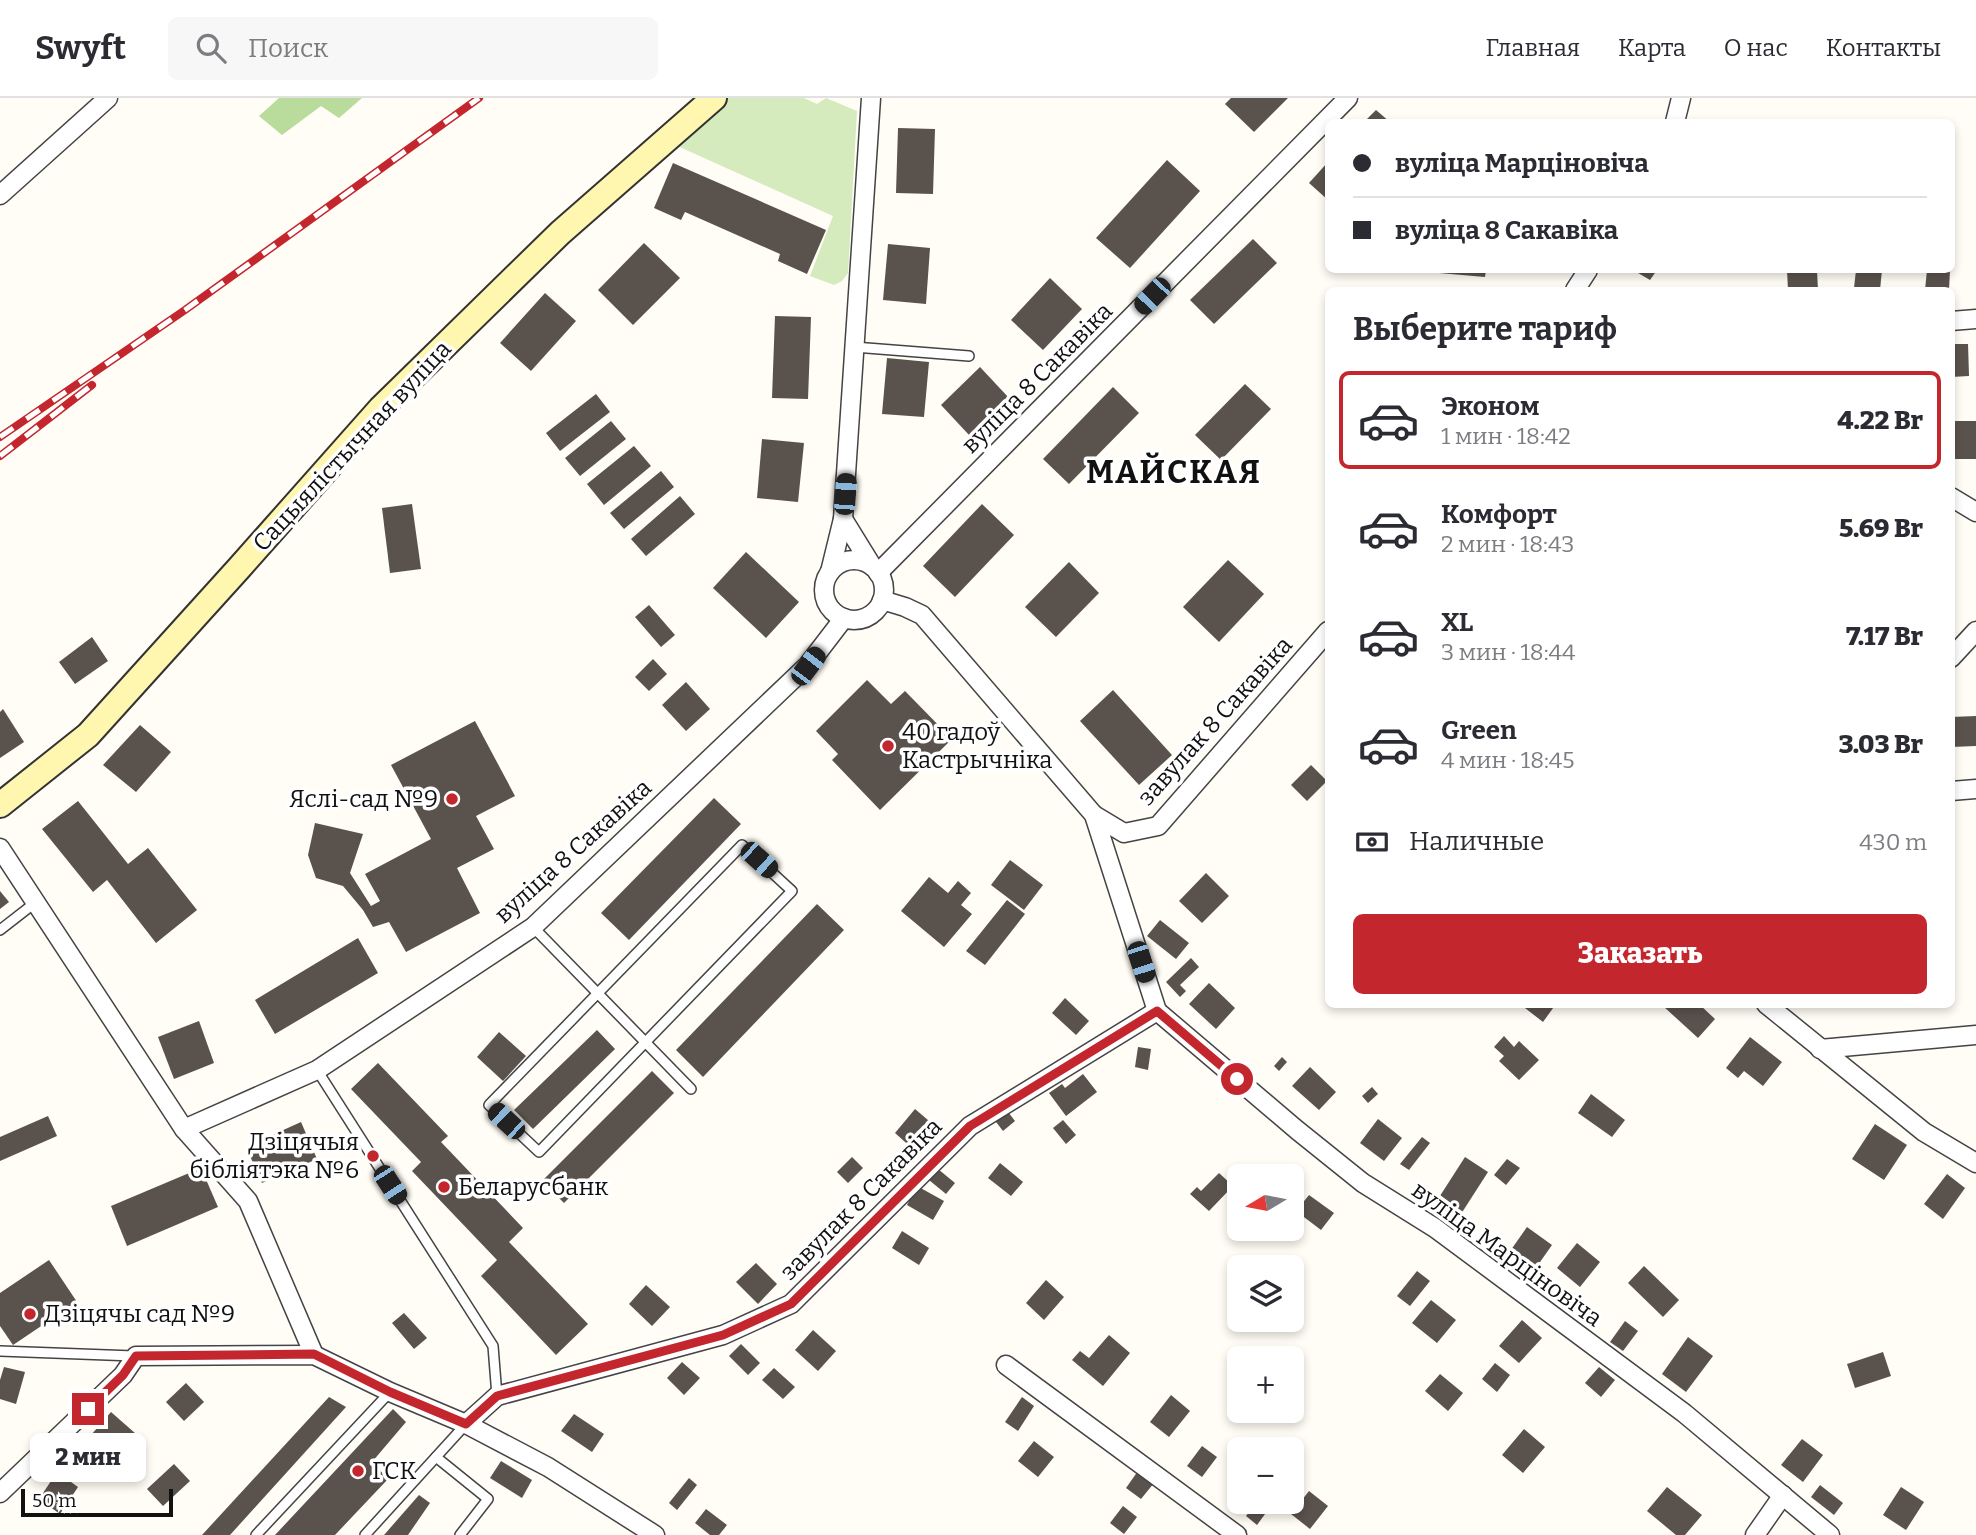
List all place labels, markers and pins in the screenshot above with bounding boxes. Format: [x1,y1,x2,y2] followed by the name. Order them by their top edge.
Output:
[902,718,1053,774] place label: 40 гадоў Кастрычніка
[880,738,896,754] marker: 40 гадоў Кастрычніка
[289,785,438,813] place label: Яслі-сад №9
[444,791,460,807] marker: Яслі-сад №9
[189,1128,359,1184] place label: Дзіцячыя бібліятэка №6
[365,1148,381,1164] marker: Дзіцячыя бібліятэка №6
[458,1173,608,1201] place label: Беларусбанк
[436,1179,452,1195] marker: Беларусбанк
[44,1300,235,1328] place label: Дзіцячы сад №9
[22,1306,38,1322] marker: Дзіцячы сад №9
[372,1457,417,1485] place label: ГСК
[350,1463,366,1479] marker: ГСК

